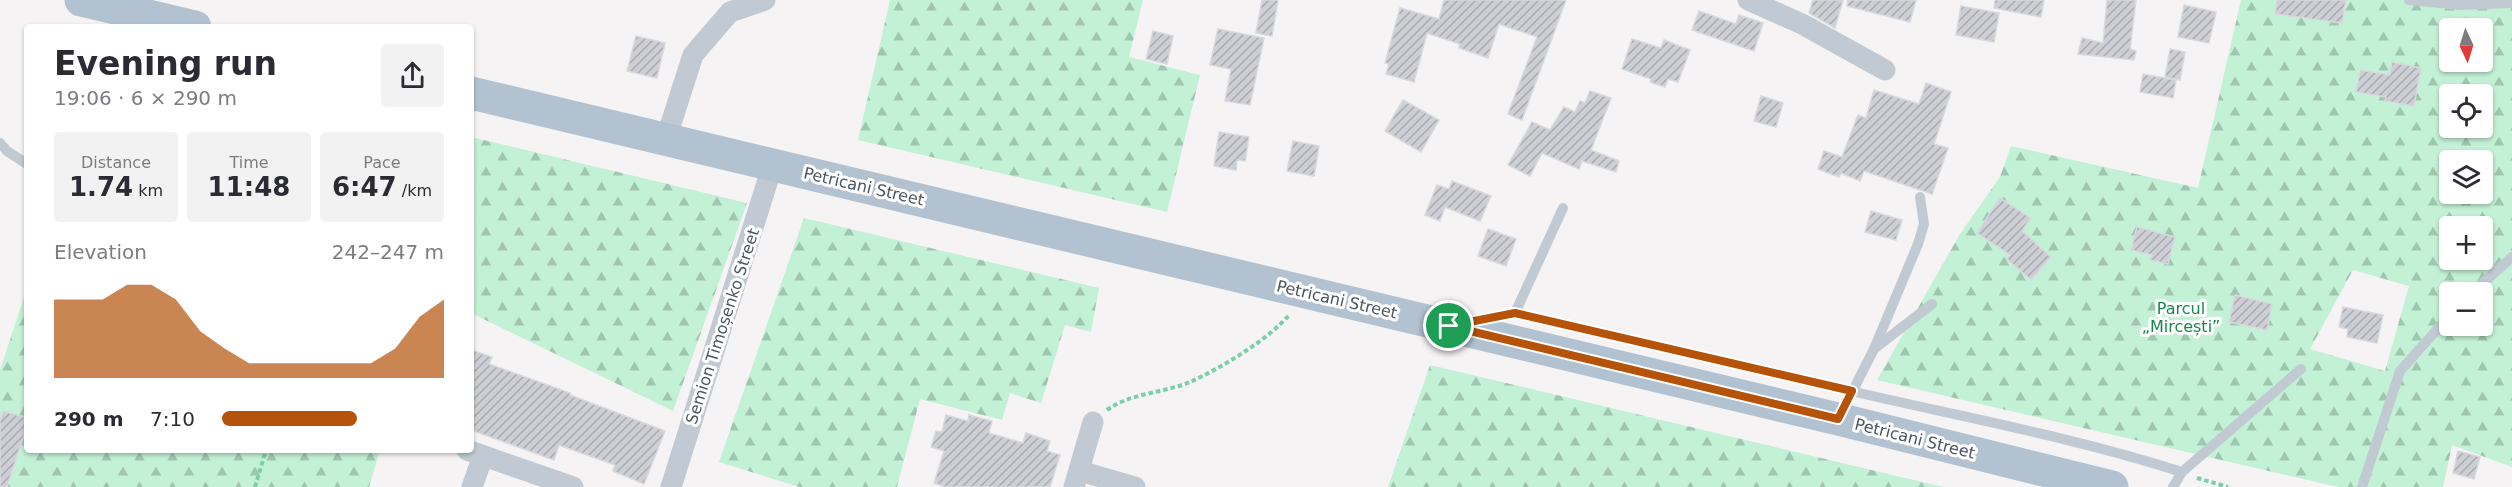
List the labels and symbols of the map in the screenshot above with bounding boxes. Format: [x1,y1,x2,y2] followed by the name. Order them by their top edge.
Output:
[2439,18,2493,72] north arrow
[802,163,926,210] street label: Petricani Street
[682,226,763,426] street label: Semion Timoșenko Street
[1275,276,1399,323] street label: Petricani Street
[2142,299,2220,336] park label: Parcul „Mircești”
[1423,300,1474,351] pin
[1853,414,1977,463] street label: Petricani Street

